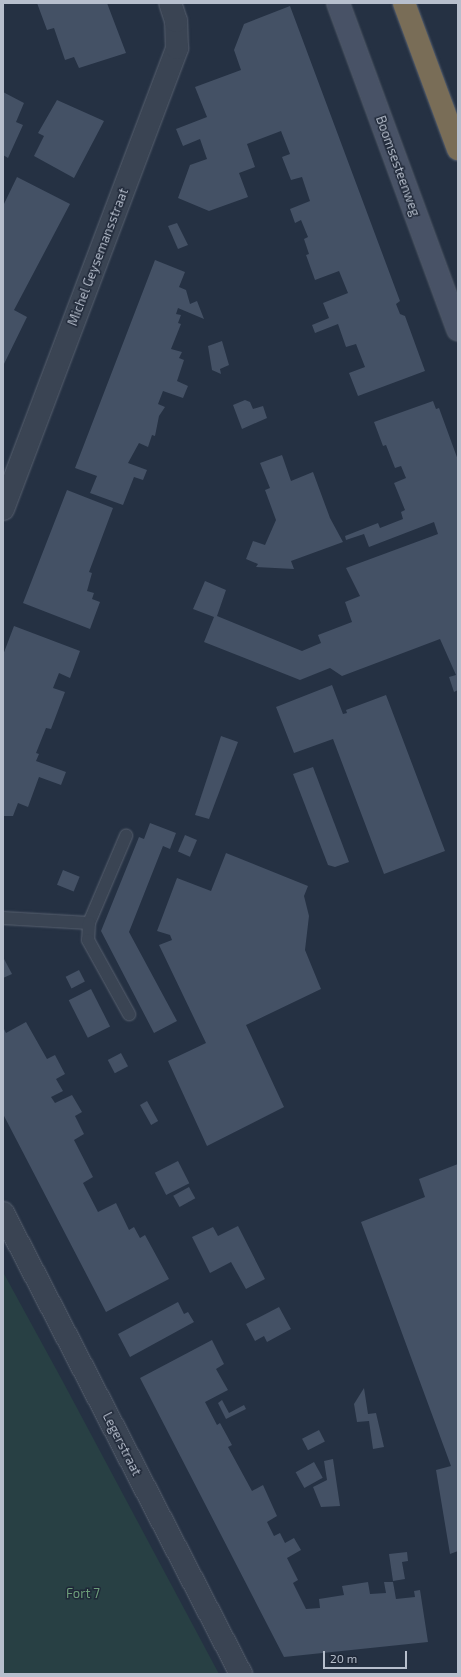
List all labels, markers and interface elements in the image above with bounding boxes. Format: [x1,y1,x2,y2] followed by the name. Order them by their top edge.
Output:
[373,114,423,218] street label: Boomsesteenweg
[64,186,132,328] street label: Michel Geysemansstraat
[99,1410,145,1478] street label: Legerstraat
[66,1585,100,1601] park label: Fort 7
[325,1643,409,1669] scale bar
[330,1651,357,1665] text: 20 m

